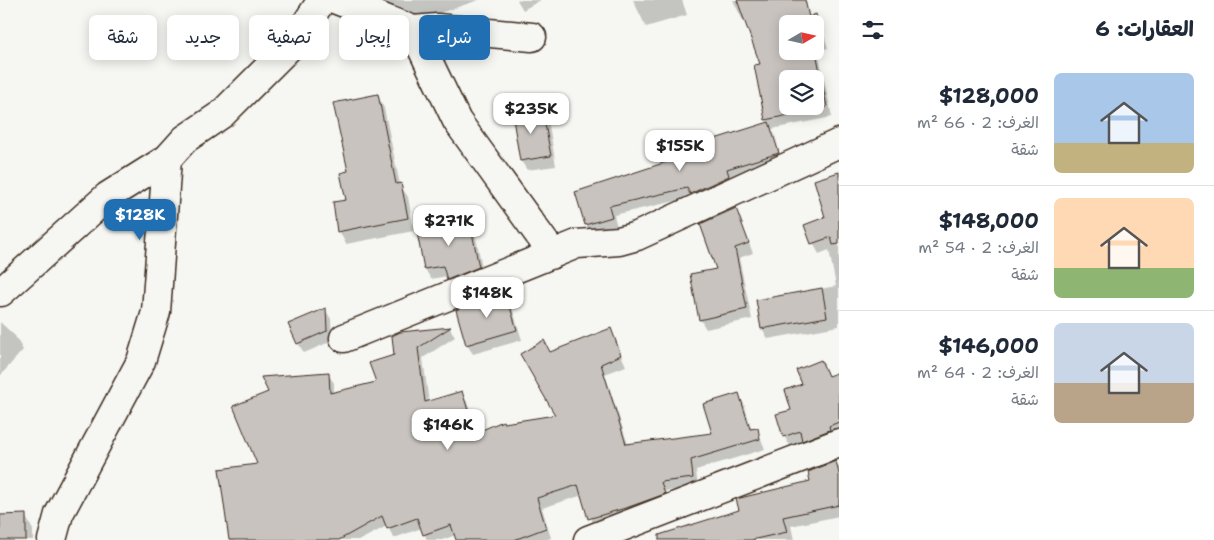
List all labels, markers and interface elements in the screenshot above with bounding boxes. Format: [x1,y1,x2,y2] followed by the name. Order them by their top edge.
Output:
[89,15,157,60] chip: شقة
[167,15,239,60] chip: جديد
[249,15,329,60] chip: تصفية
[339,15,409,60] chip: إيجار
[419,15,490,60] chip: شراء
[779,15,824,60] north arrow
[779,15,824,115] map controls
[1095,15,1194,43] text: العقارات: 6
[859,16,887,44] icon: filters
[779,70,824,115] button: layers
[939,82,1039,110] text: $128,000
[496,92,566,135] pin: $235K
[1094,93,1154,153] icon: home
[504,98,558,119] text: $235K
[917,112,1039,133] text: الغرف: 2 · 66 m²
[645,130,715,172] pin: $155K
[656,135,704,156] text: $155K
[1011,139,1039,160] text: شقة
[105,198,175,241] pin: $128K
[115,204,165,225] text: $128K
[414,204,484,247] pin: $271K
[938,207,1039,235] text: $148,000
[424,210,474,231] text: $271K
[1094,218,1154,278] icon: home
[918,237,1039,258] text: الغرف: 2 · 54 m²
[1011,264,1039,285] text: شقة
[452,276,522,319] pin: $148K
[462,282,512,303] text: $148K
[938,332,1039,360] text: $146,000
[1094,343,1154,403] icon: home
[917,362,1039,383] text: الغرف: 2 · 64 m²
[1011,389,1039,410] text: شقة
[413,408,483,451] pin: $146K
[423,414,473,435] text: $146K

